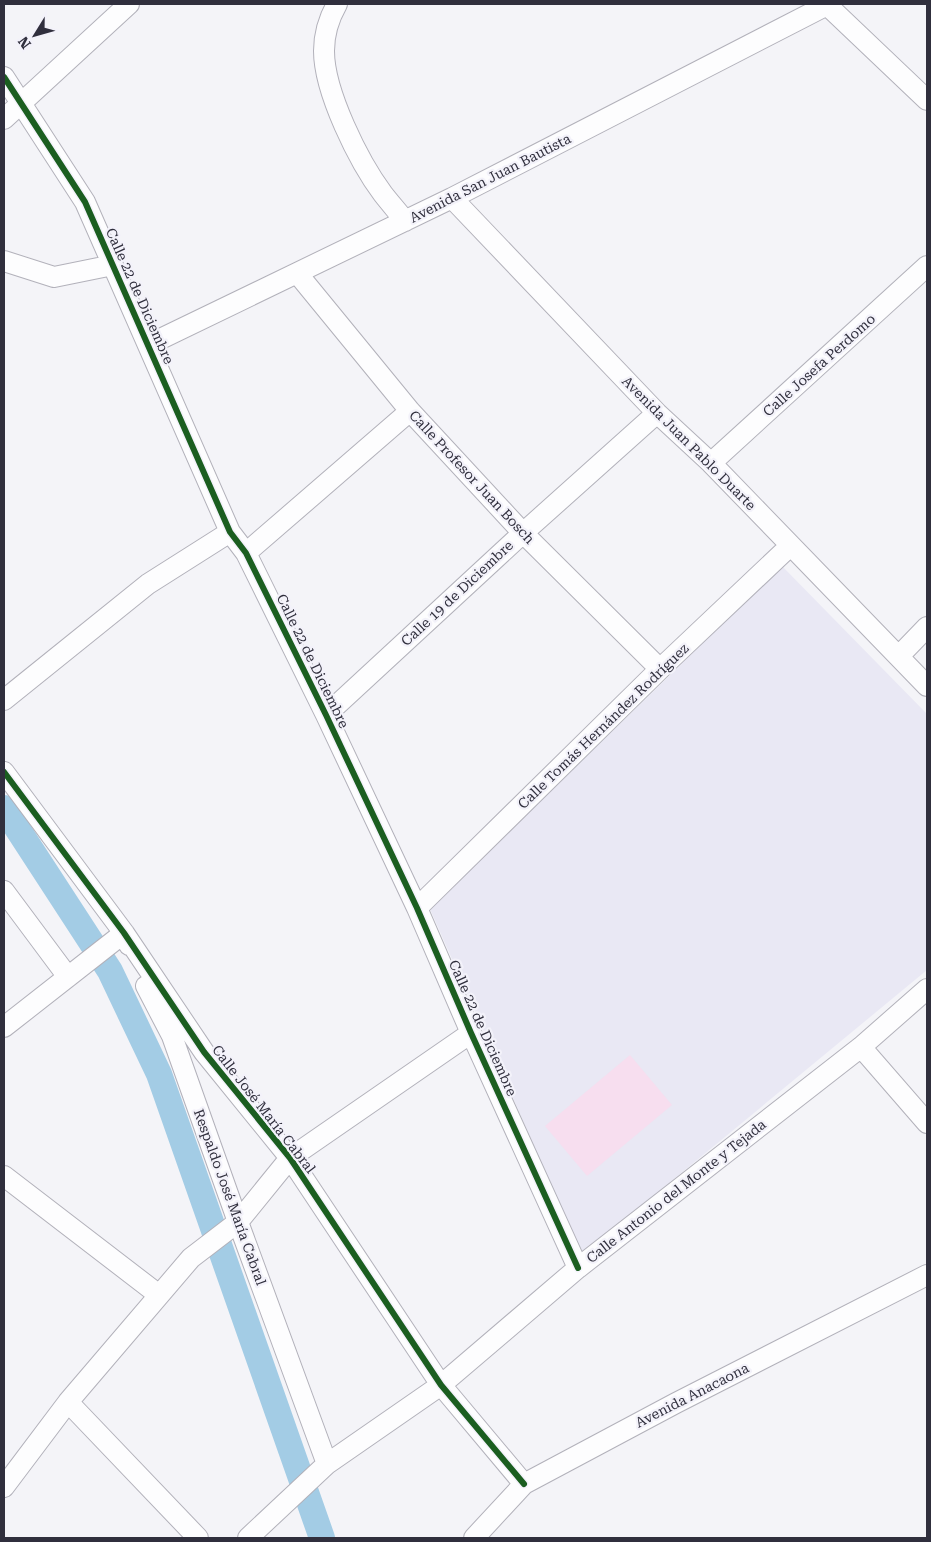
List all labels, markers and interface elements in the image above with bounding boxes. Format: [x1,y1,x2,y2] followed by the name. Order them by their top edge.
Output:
[10,10,60,60] north arrow
[15,34,34,52] text: N
[407,130,574,226] street label: Avenida San Juan Bautista
[103,226,177,367] street label: Calle 22 de Diciembre
[760,310,878,420] street label: Calle Josefa Perdomo
[619,373,759,513] street label: Avenida Juan Pablo Duarte
[406,407,538,547] street label: Calle Profesor Juan Bosch
[398,537,516,649] street label: Calle 19 de Diciembre
[274,591,353,731] street label: Calle 22 de Diciembre
[514,640,692,812] street label: Calle Tomás Hernández Rodríguez
[446,958,520,1099] street label: Calle 22 de Diciembre
[209,1042,319,1177] street label: Calle José María Cabral
[191,1107,270,1288] street label: Respaldo José María Cabral
[583,1116,769,1266] street label: Calle Antonio del Monte y Tejada
[633,1359,752,1431] street label: Avenida Anacaona

